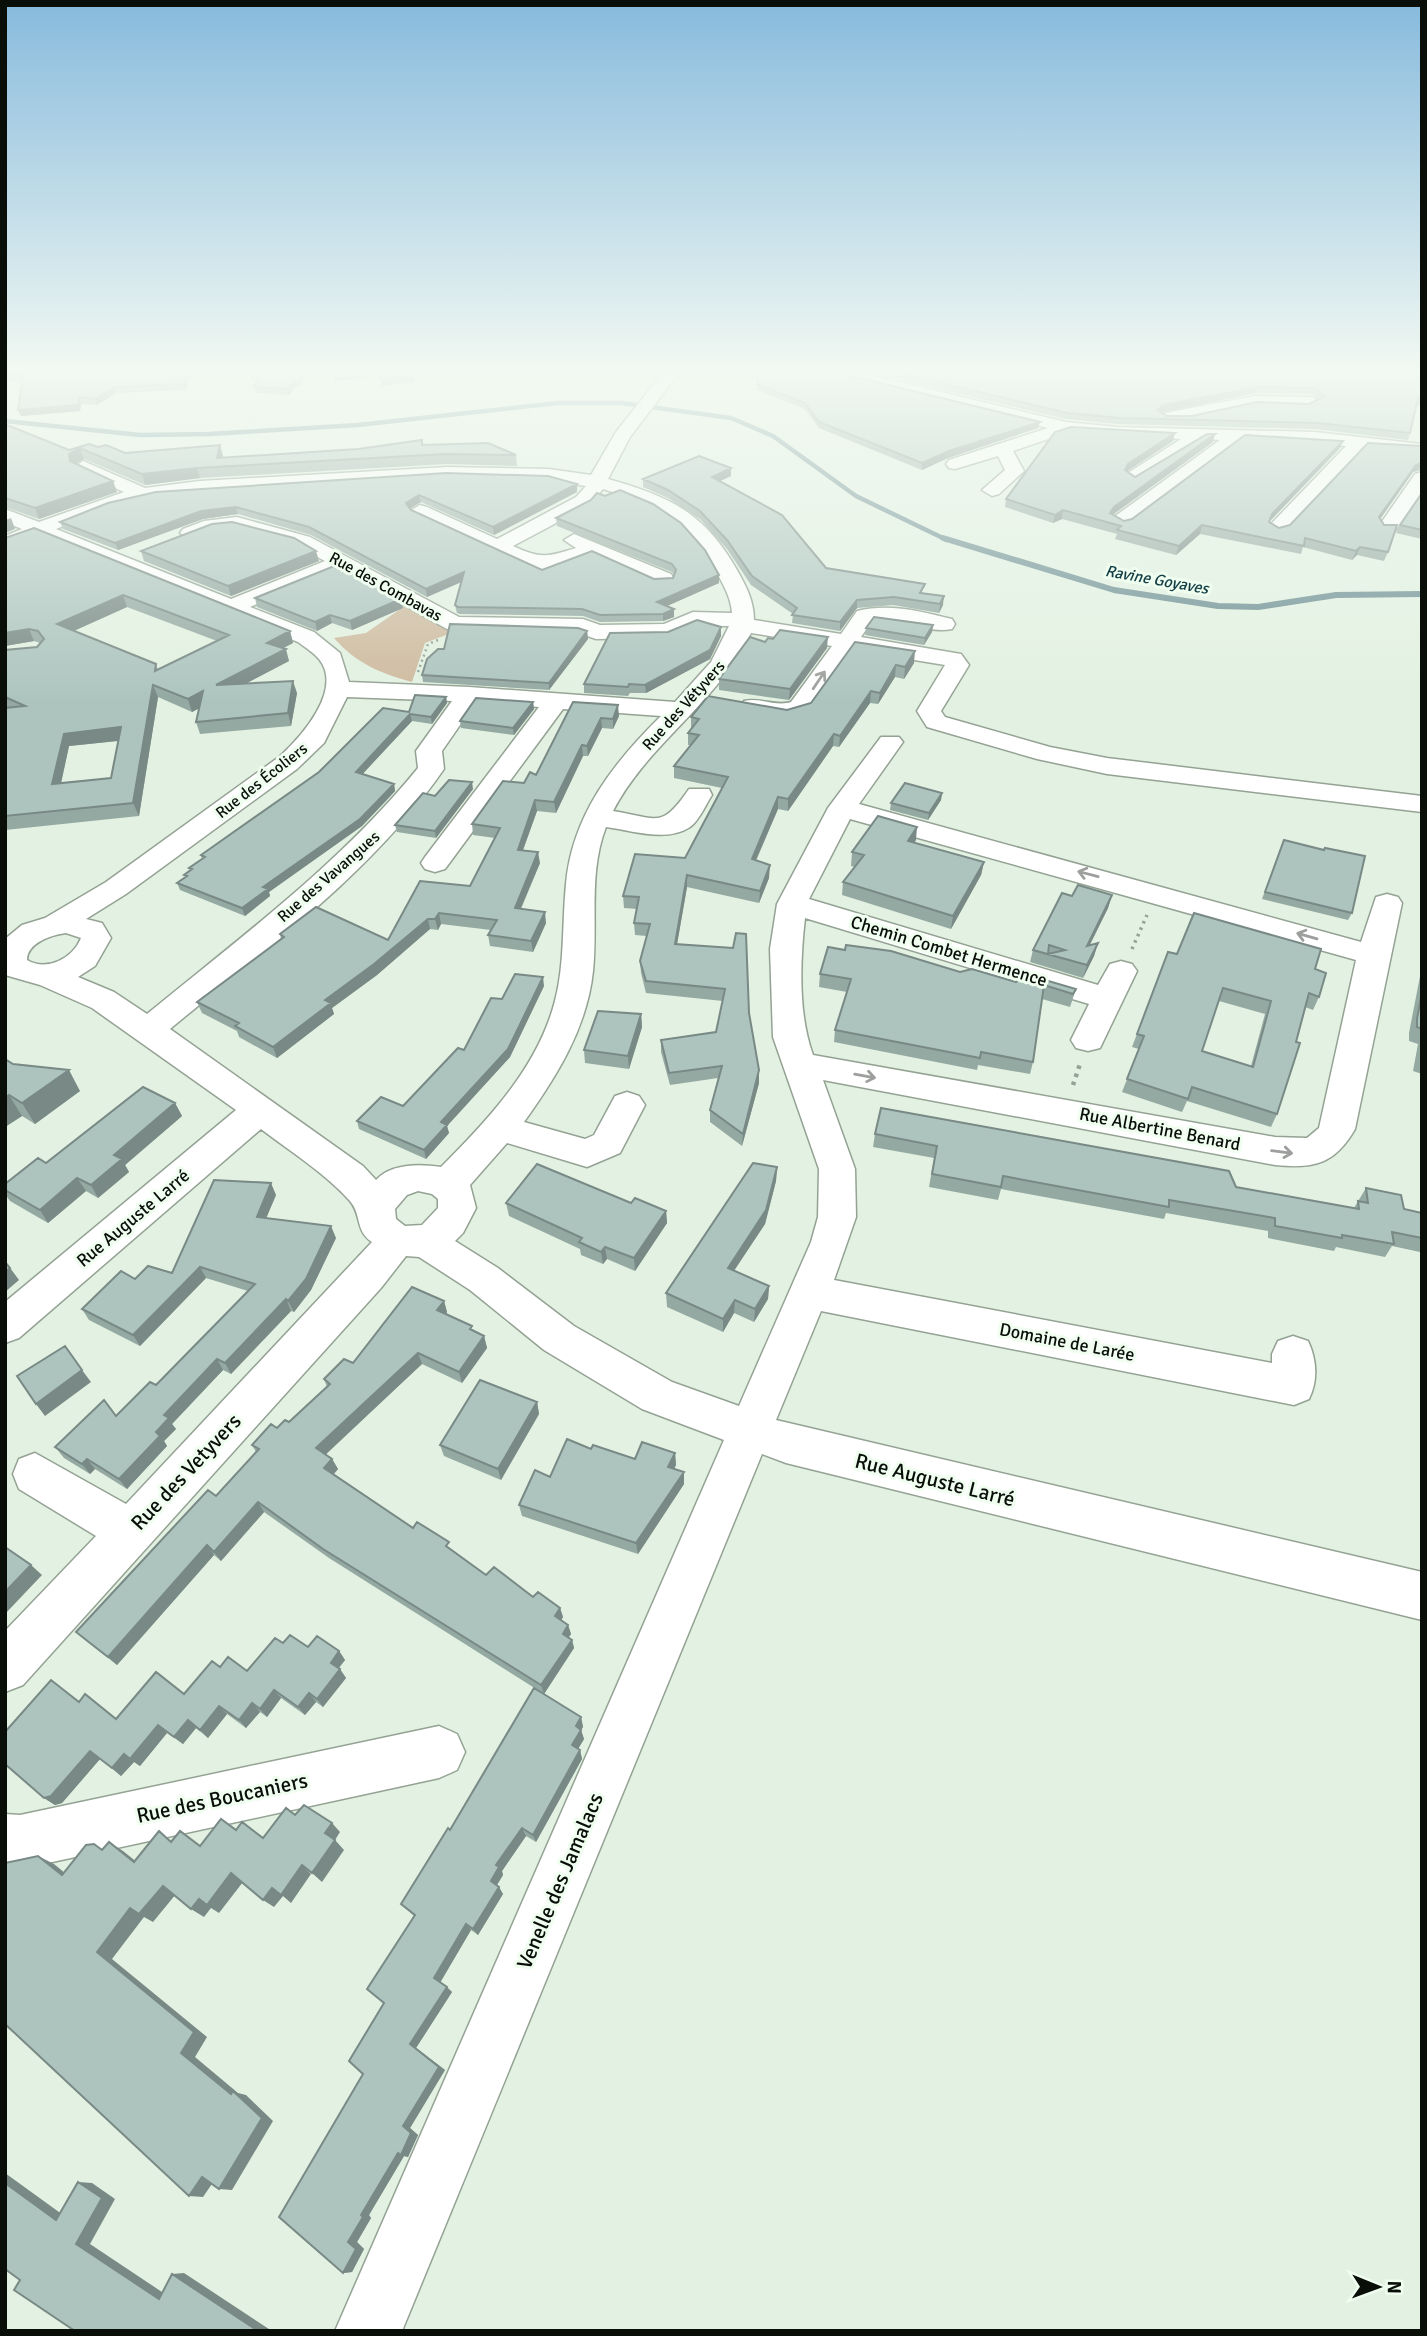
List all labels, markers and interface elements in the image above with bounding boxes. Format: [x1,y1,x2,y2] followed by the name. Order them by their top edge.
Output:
[326,548,445,626] street label: Rue des Combavas
[1104,561,1212,599] water label: Ravine Goyaves
[638,657,729,755] street label: Rue des Vétyvers
[812,671,826,690] one-way arrow
[212,739,312,823] street label: Rue des Écoliers
[273,827,384,927] street label: Rue des Vavangues
[1077,867,1099,880] one-way arrow
[848,911,1050,991] street label: Chemin Combet Hermence
[1296,929,1318,942] one-way arrow
[853,1070,876,1083] one-way arrow
[1078,1103,1242,1155] street label: Rue Albertine Benard
[1270,1145,1293,1158] one-way arrow
[72,1164,194,1272] street label: Rue Auguste Larré
[997,1318,1137,1366] street label: Domaine de Larée
[125,1408,247,1536] street label: Rue des Vetyvers
[852,1448,1018,1512] street label: Rue Auguste Larré
[134,1767,310,1829] street label: Rue des Boucaniers
[511,1789,609,1973] street label: Venelle des Jamalacs
[1343,2252,1413,2322] north arrow
[1382,2280,1406,2294] text: N

